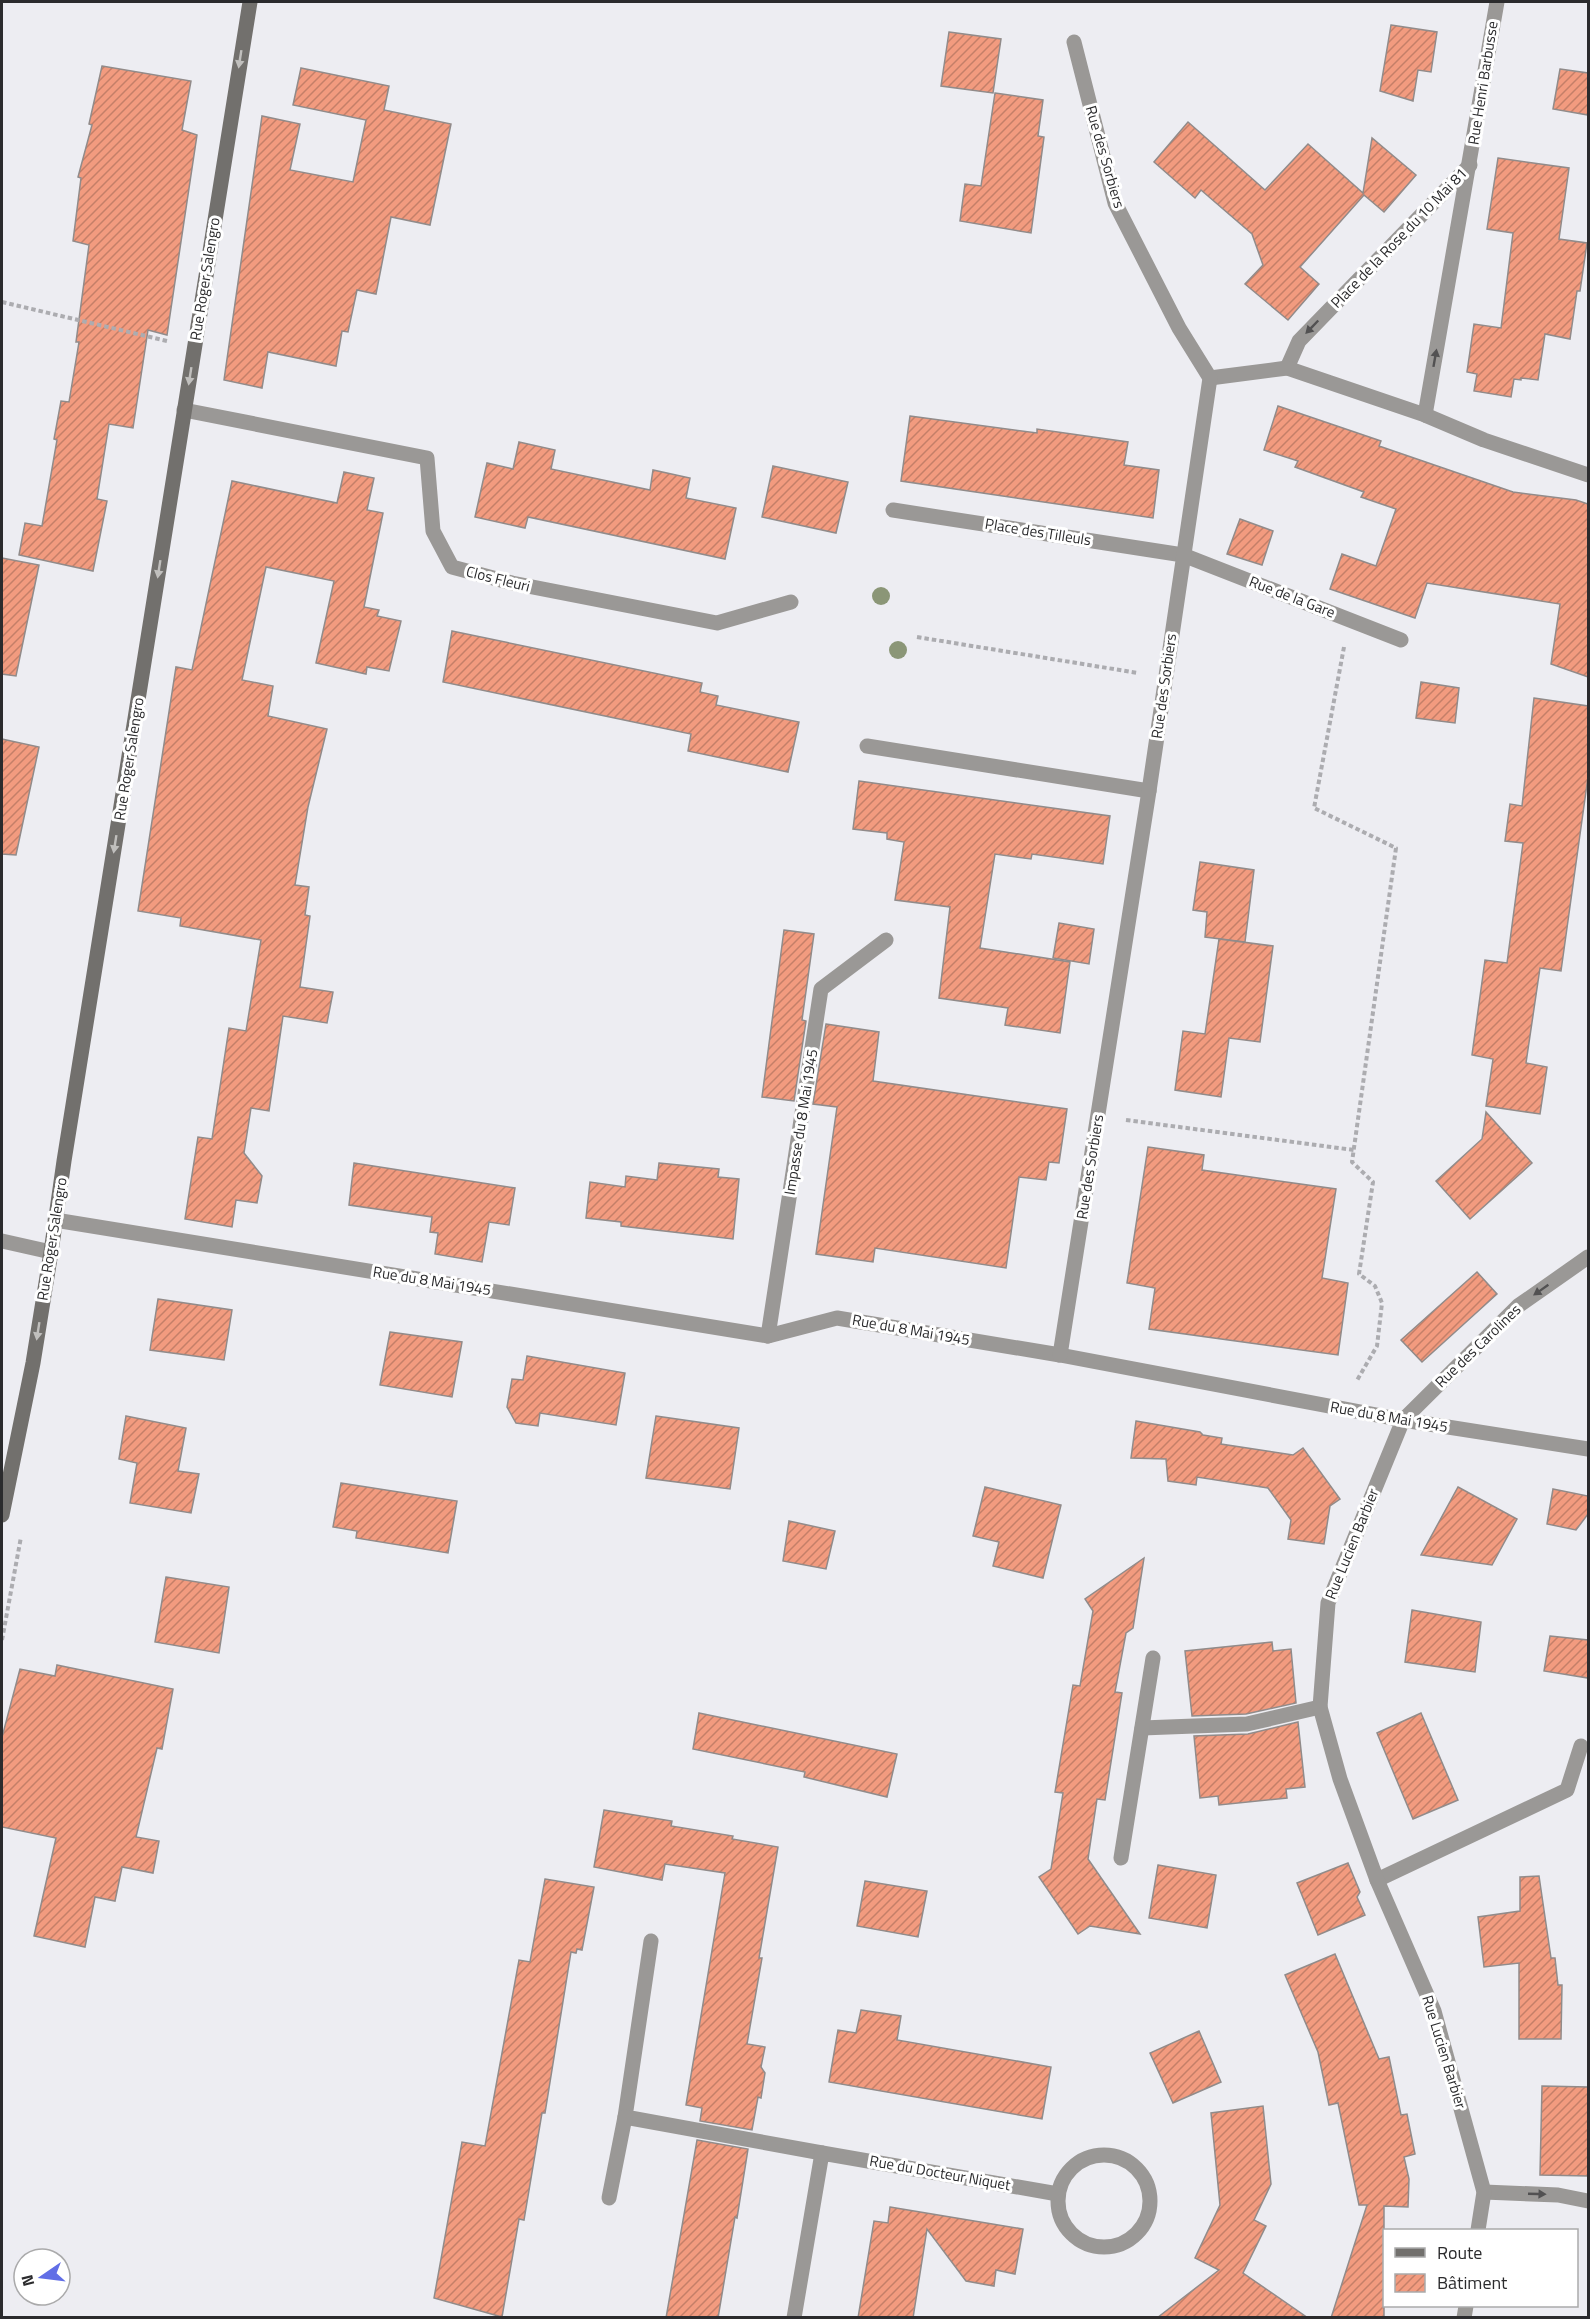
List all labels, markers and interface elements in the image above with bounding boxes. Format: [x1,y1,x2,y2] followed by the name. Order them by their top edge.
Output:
[1461,19,1504,146] street label: Rue Henri Barbusse
[236,50,245,69] one-way arrow
[1080,103,1131,211] street label: Rue des Sorbiers
[1325,162,1472,313] street label: Place de la Rose du 10 Mai 81
[183,216,226,342] street label: Rue Roger Salengro
[1305,320,1319,335] one-way arrow
[1431,348,1440,367] one-way arrow
[185,367,194,386] one-way arrow
[983,512,1093,551] street label: Place des Tilleuls
[154,559,163,578] one-way arrow
[464,559,533,598] street label: Clos Fleuri
[1246,570,1339,623] street label: Rue de la Gare
[1145,632,1182,740] street label: Rue des Sorbiers
[107,696,150,822] street label: Rue Roger Salengro
[110,835,119,854] one-way arrow
[778,1047,823,1197] street label: Impasse du 8 Mai 1945
[1070,1113,1109,1221] street label: Rue des Sorbiers
[30,1176,73,1302] street label: Rue Roger Salengro
[371,1260,493,1301] street label: Rue du 8 Mai 1945
[1533,1284,1549,1296] one-way arrow
[1429,1299,1526,1393] street label: Rue des Carolines
[850,1308,972,1351] street label: Rue du 8 Mai 1945
[33,1321,42,1340] one-way arrow
[1328,1395,1450,1438] street label: Rue du 8 Mai 1945
[1319,1485,1384,1603] street label: Rue Lucien Barbier
[1416,1992,1473,2112] street label: Rue Lucien Barbier
[868,2149,1013,2196] street label: Rue du Docteur Niquet
[1527,2189,1546,2199] one-way arrow
[1383,2229,1578,2307] legend
[1437,2239,1482,2266] text: Route
[12,2247,72,2307] north arrow
[1437,2269,1508,2296] text: Bâtiment
[14,2272,40,2289] text: N

